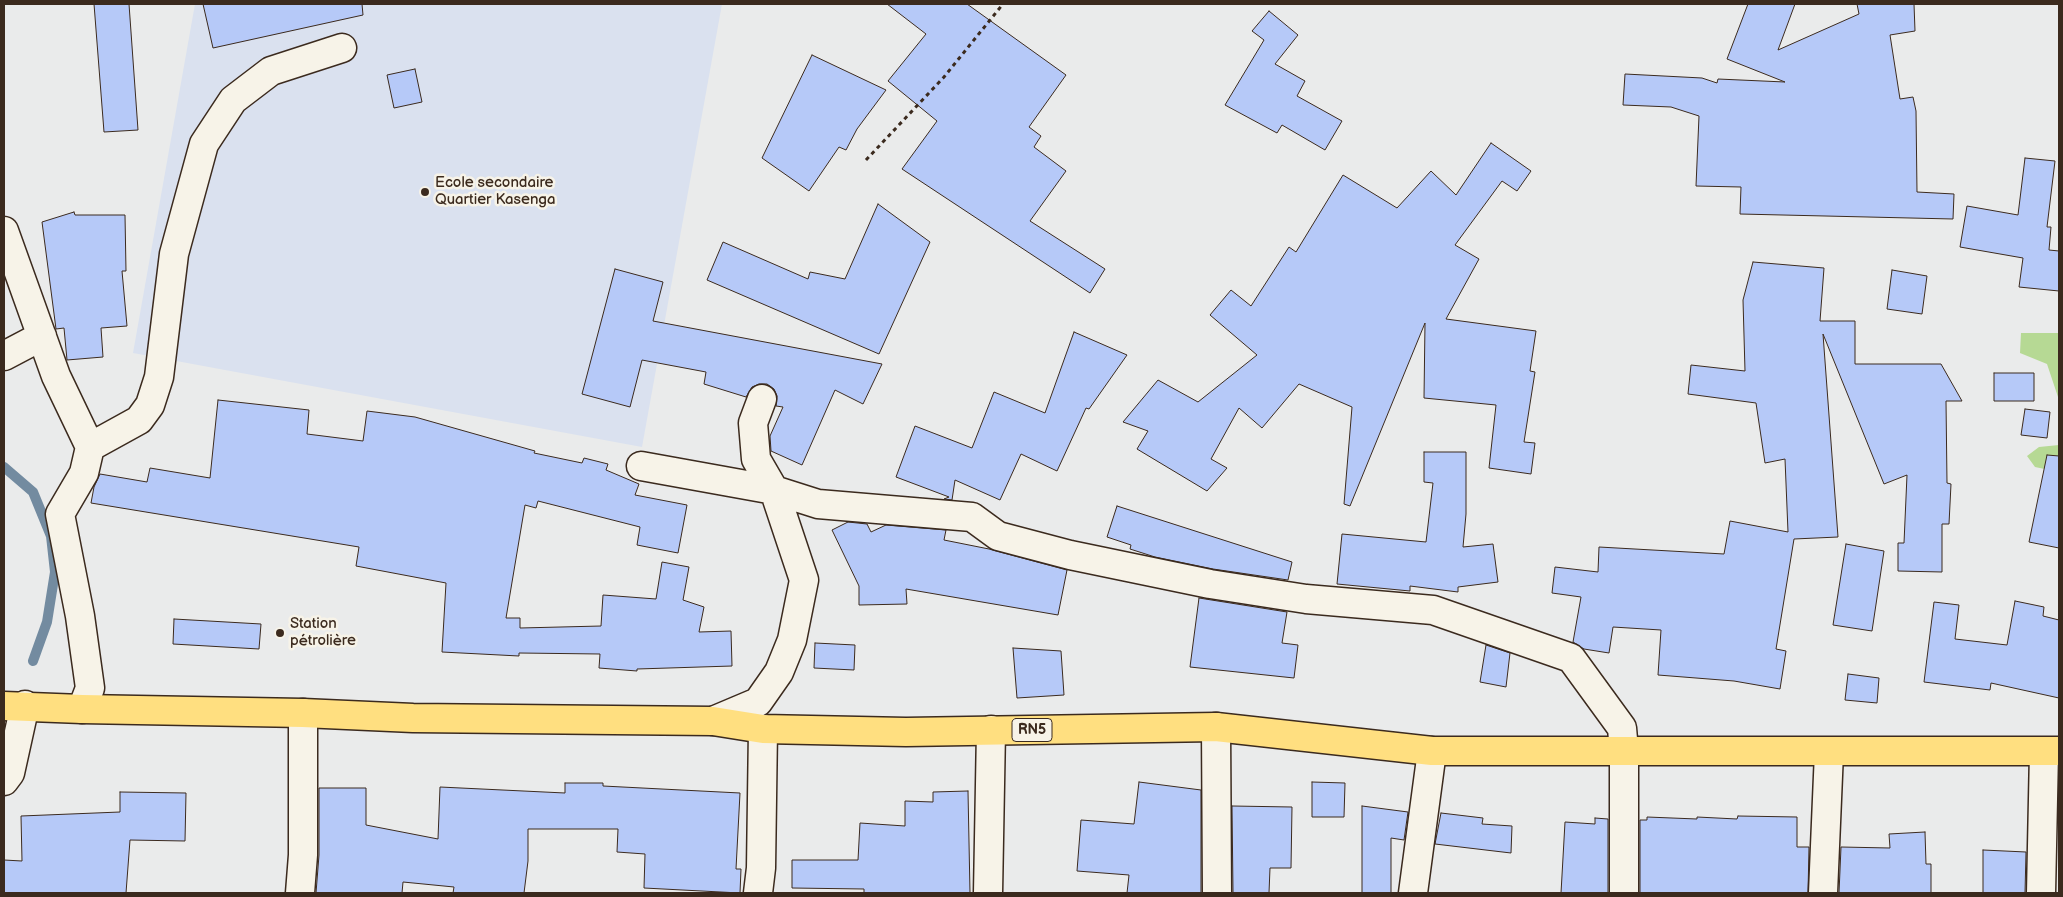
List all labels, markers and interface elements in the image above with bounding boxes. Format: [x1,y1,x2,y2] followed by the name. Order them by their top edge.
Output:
[435,174,556,209] place label: Ecole secondaire Quartier Kasenga
[419,186,431,198] marker: Ecole secondaire Quartier Kasenga
[290,615,356,650] place label: Station pétrolière
[274,627,286,639] marker: Station pétrolière
[1012,718,1052,742] road number: RN5

